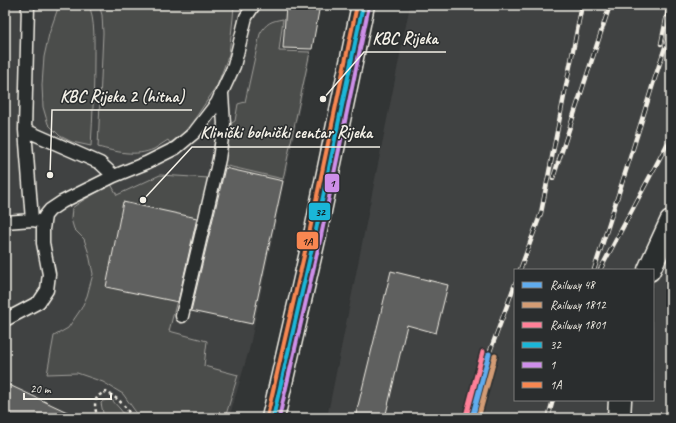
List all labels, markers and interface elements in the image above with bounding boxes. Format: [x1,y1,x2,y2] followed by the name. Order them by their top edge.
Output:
[364,23,446,52] callout: KBC Rijeka
[372,28,440,49] text: KBC Rijeka
[52,81,192,110] callout: KBC Rijeka 2 (hitna)
[60,86,185,107] text: KBC Rijeka 2 (hitna)
[192,118,380,147] callout: Klinički bolnički centar Rijeka
[200,122,374,143] text: Klinički bolnički centar Rijeka
[324,173,340,193] line badge: 1
[330,176,336,190] text: 1
[308,202,331,221] line badge: 32
[315,205,326,219] text: 32
[296,231,319,250] line badge: 1A
[302,234,314,248] text: 1A
[514,269,654,401] legend
[550,277,596,293] text: Railway 48
[550,297,607,313] text: Railway 1812
[550,317,606,333] text: Railway 1801
[550,337,562,353] text: 32
[550,357,556,373] text: 1
[24,375,111,401] scale bar
[550,377,562,393] text: 1A
[30,381,52,397] text: 20 m

